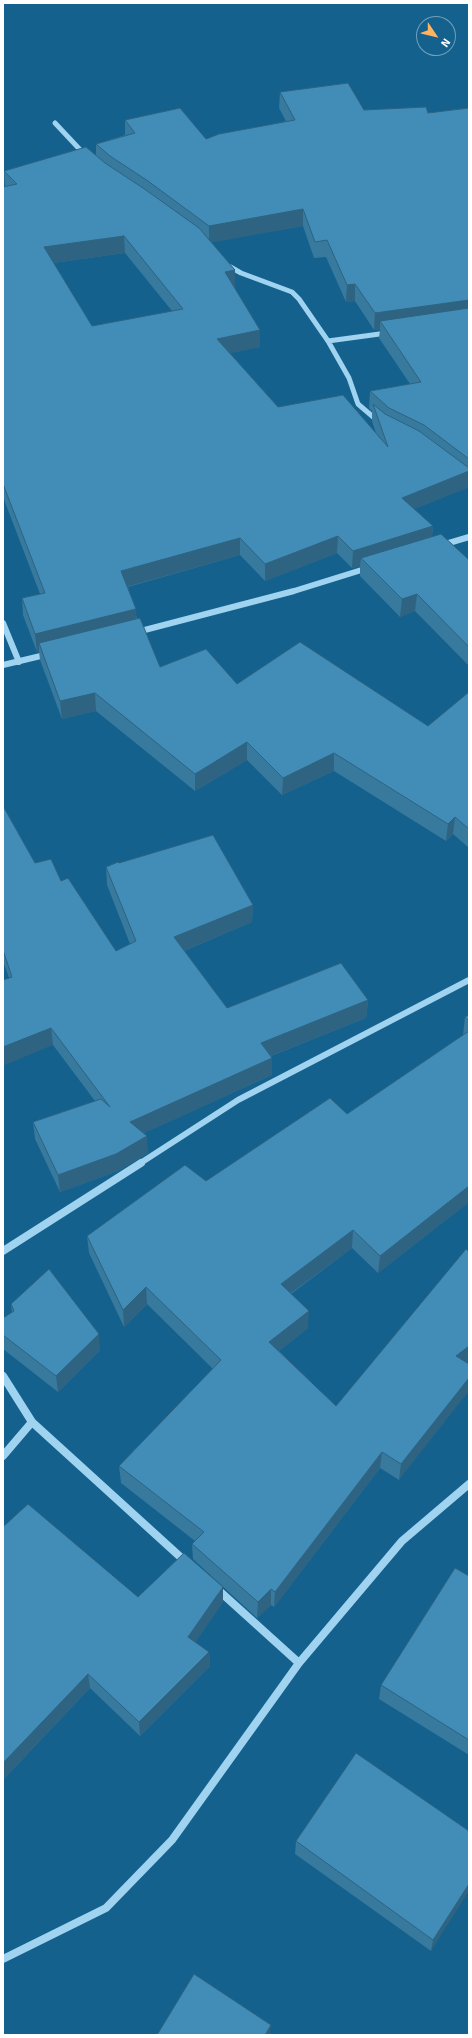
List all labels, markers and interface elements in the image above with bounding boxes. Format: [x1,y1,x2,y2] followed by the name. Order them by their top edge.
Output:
[416,16,456,56] north arrow
[438,36,453,49] text: N

